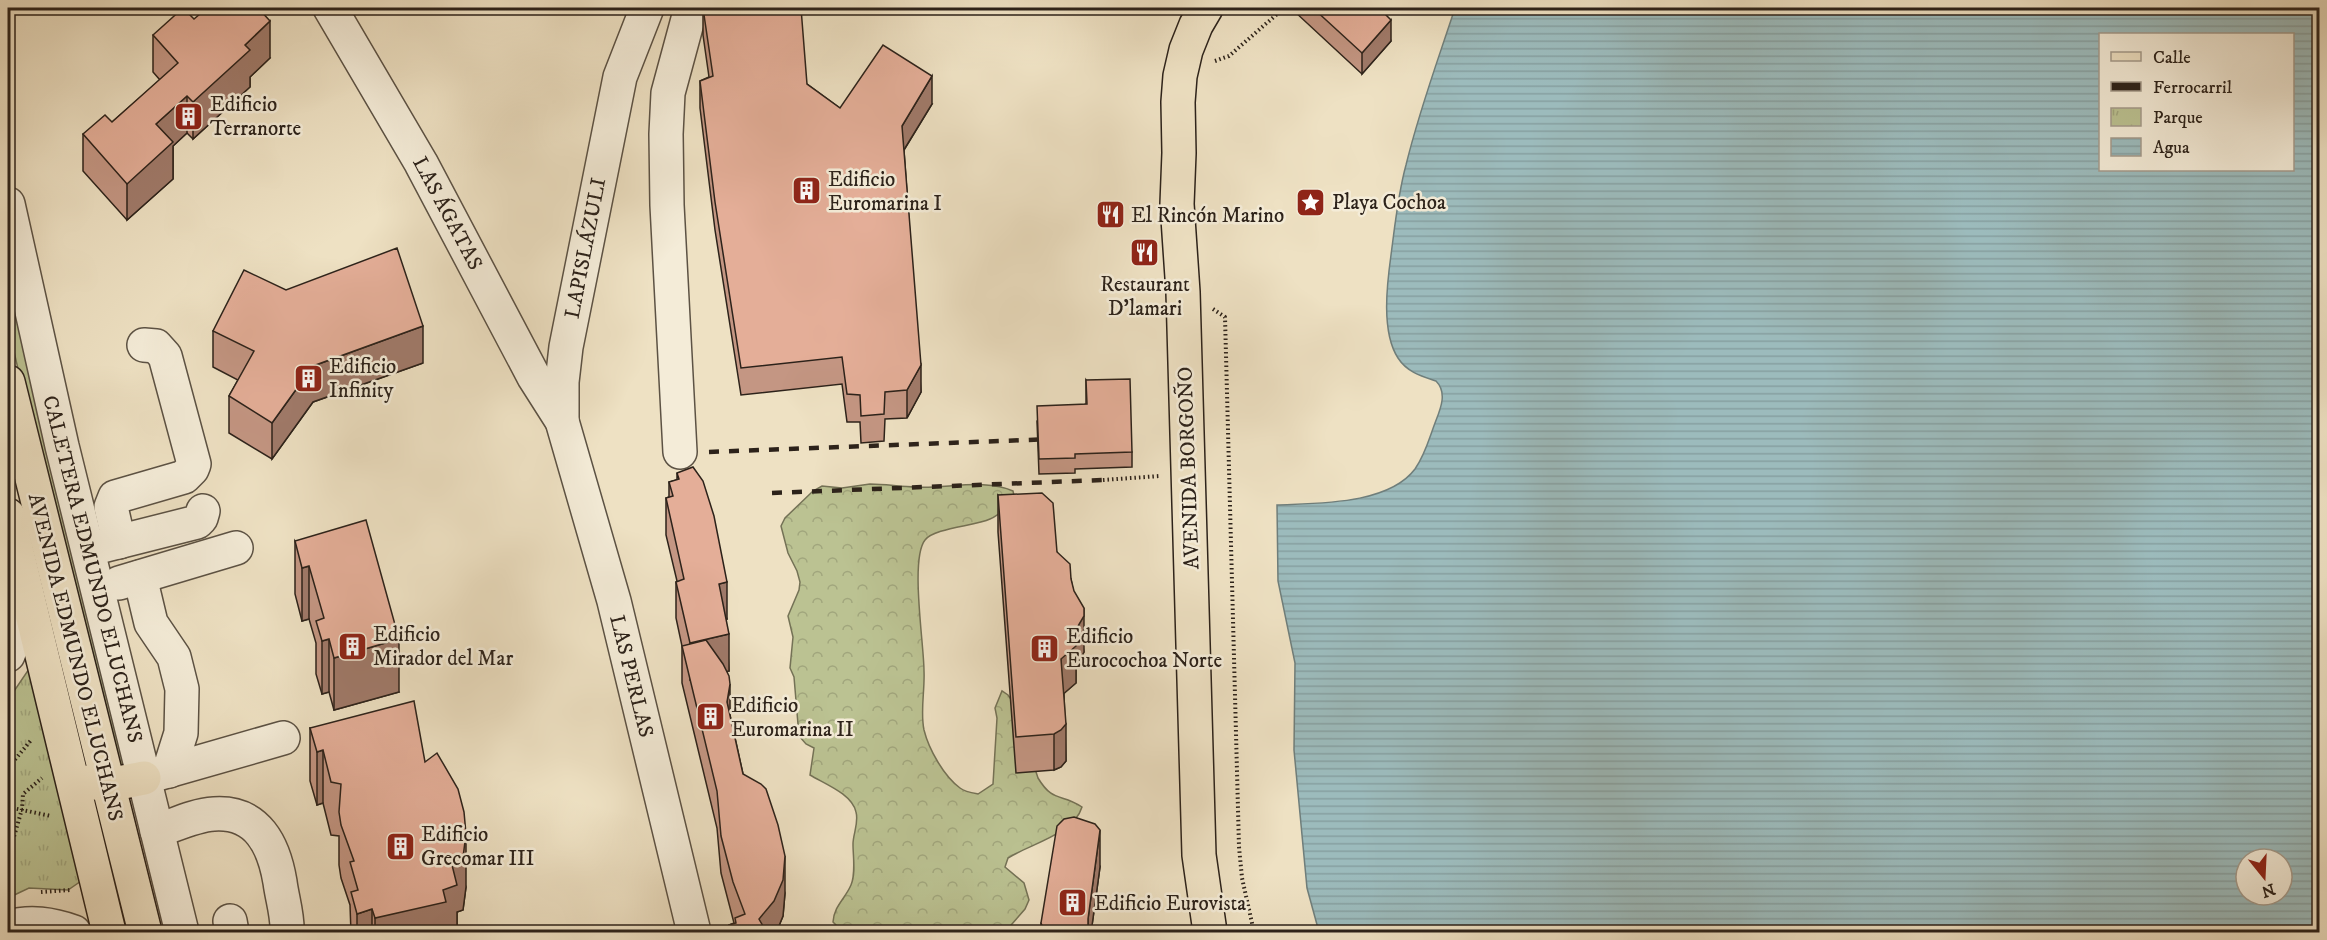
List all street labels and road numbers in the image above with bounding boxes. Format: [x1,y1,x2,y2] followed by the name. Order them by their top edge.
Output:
[406,151,490,275] street label: LAS ÁGATAS
[558,175,612,321] street label: LAPISLÁZULI
[1170,366,1206,570] street label: AVENIDA BORGOÑO
[36,393,148,746] street label: CALETERA EDMUNDO ELUCHANS
[22,491,128,824] street label: AVENIDA EDMUNDO ELUCHANS
[603,612,659,740] street label: LAS PERLAS

